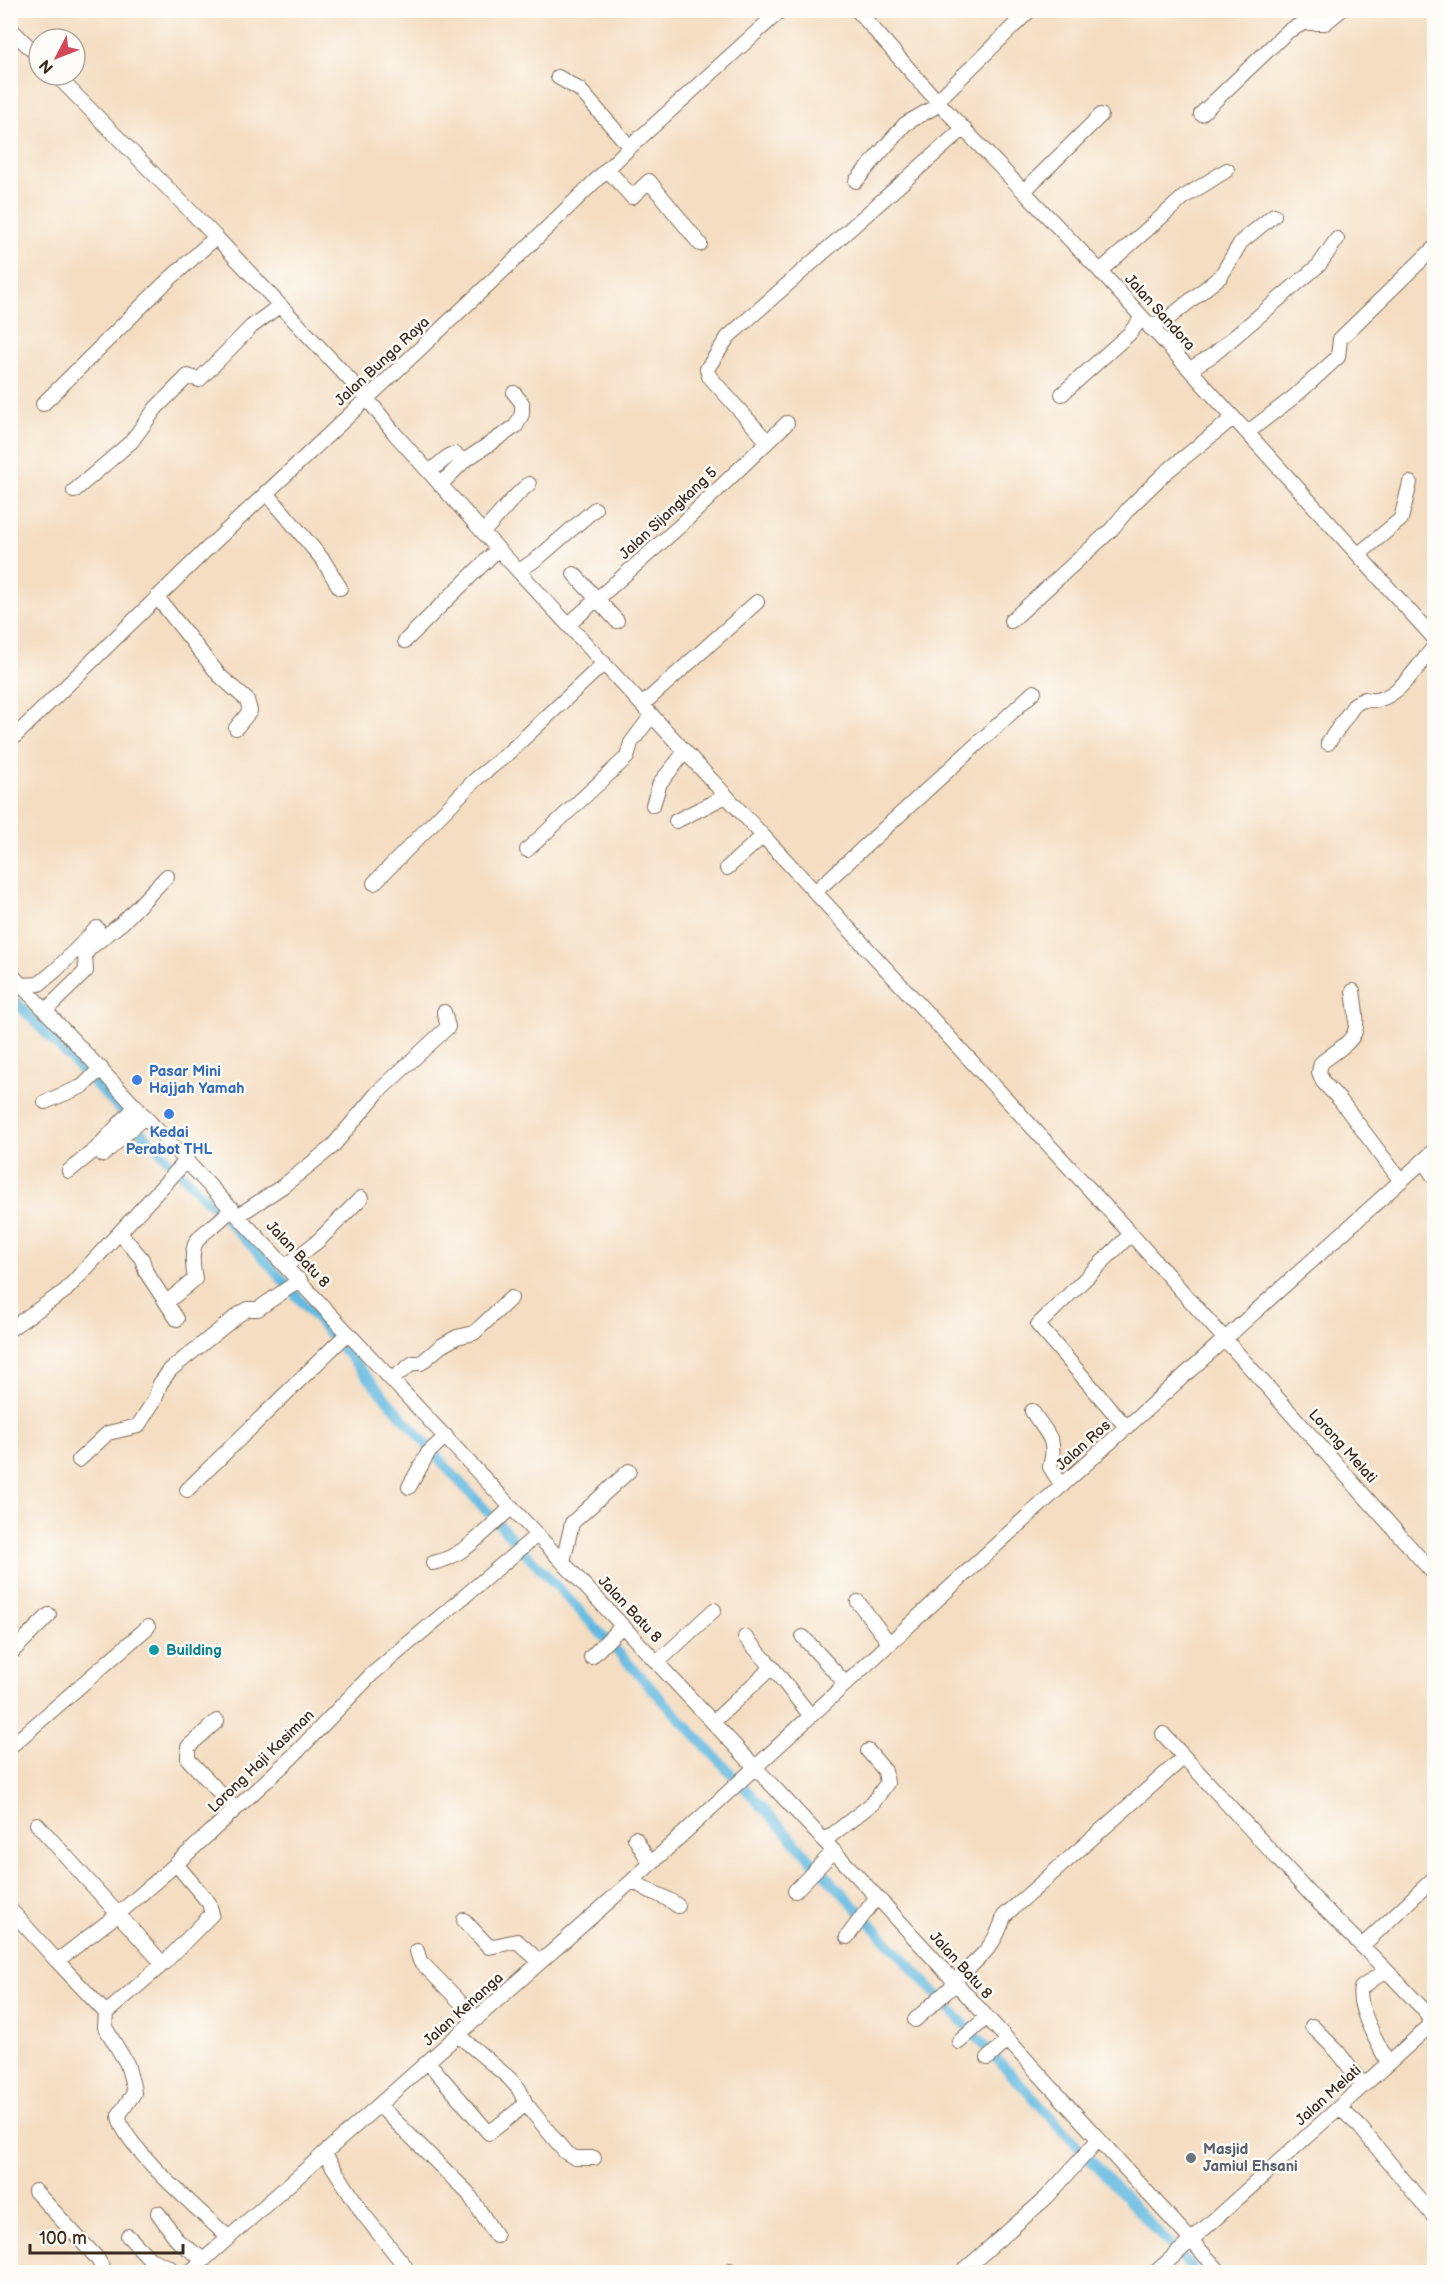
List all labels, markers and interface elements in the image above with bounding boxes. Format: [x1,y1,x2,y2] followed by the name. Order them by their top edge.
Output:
[27,27,87,87] north arrow
[36,55,58,77] text: N
[1120,270,1199,355] street label: Jalan Sandora
[331,313,434,410] street label: Jalan Bunga Raya
[615,463,721,564] street label: Jalan Sijangkang 5
[149,1062,244,1098] place label: Pasar Mini Hajjah Yamah
[130,1073,144,1087] marker: Pasar Mini Hajjah Yamah
[162,1107,176,1121] marker: Kedai Perabot THL
[126,1123,212,1159] place label: Kedai Perabot THL
[262,1217,334,1292] street label: Jalan Batu 8
[1304,1405,1381,1487] street label: Lorong Melati
[1052,1416,1115,1475] street label: Jalan Ros
[594,1572,666,1647] street label: Jalan Batu 8
[166,1641,222,1660] place label: Building
[147,1643,161,1657] marker: Building
[204,1706,318,1817] street label: Lorong Haji Kasiman
[925,1927,996,2003] street label: Jalan Batu 8
[419,1968,507,2050] street label: Jalan Kenanga
[1292,2061,1365,2130] street label: Jalan Melati
[1203,2140,1298,2176] place label: Masjid Jamiul Ehsani
[1184,2151,1198,2165] marker: Masjid Jamiul Ehsani
[30,2217,183,2255] scale bar
[39,2228,87,2249] text: 100 m

